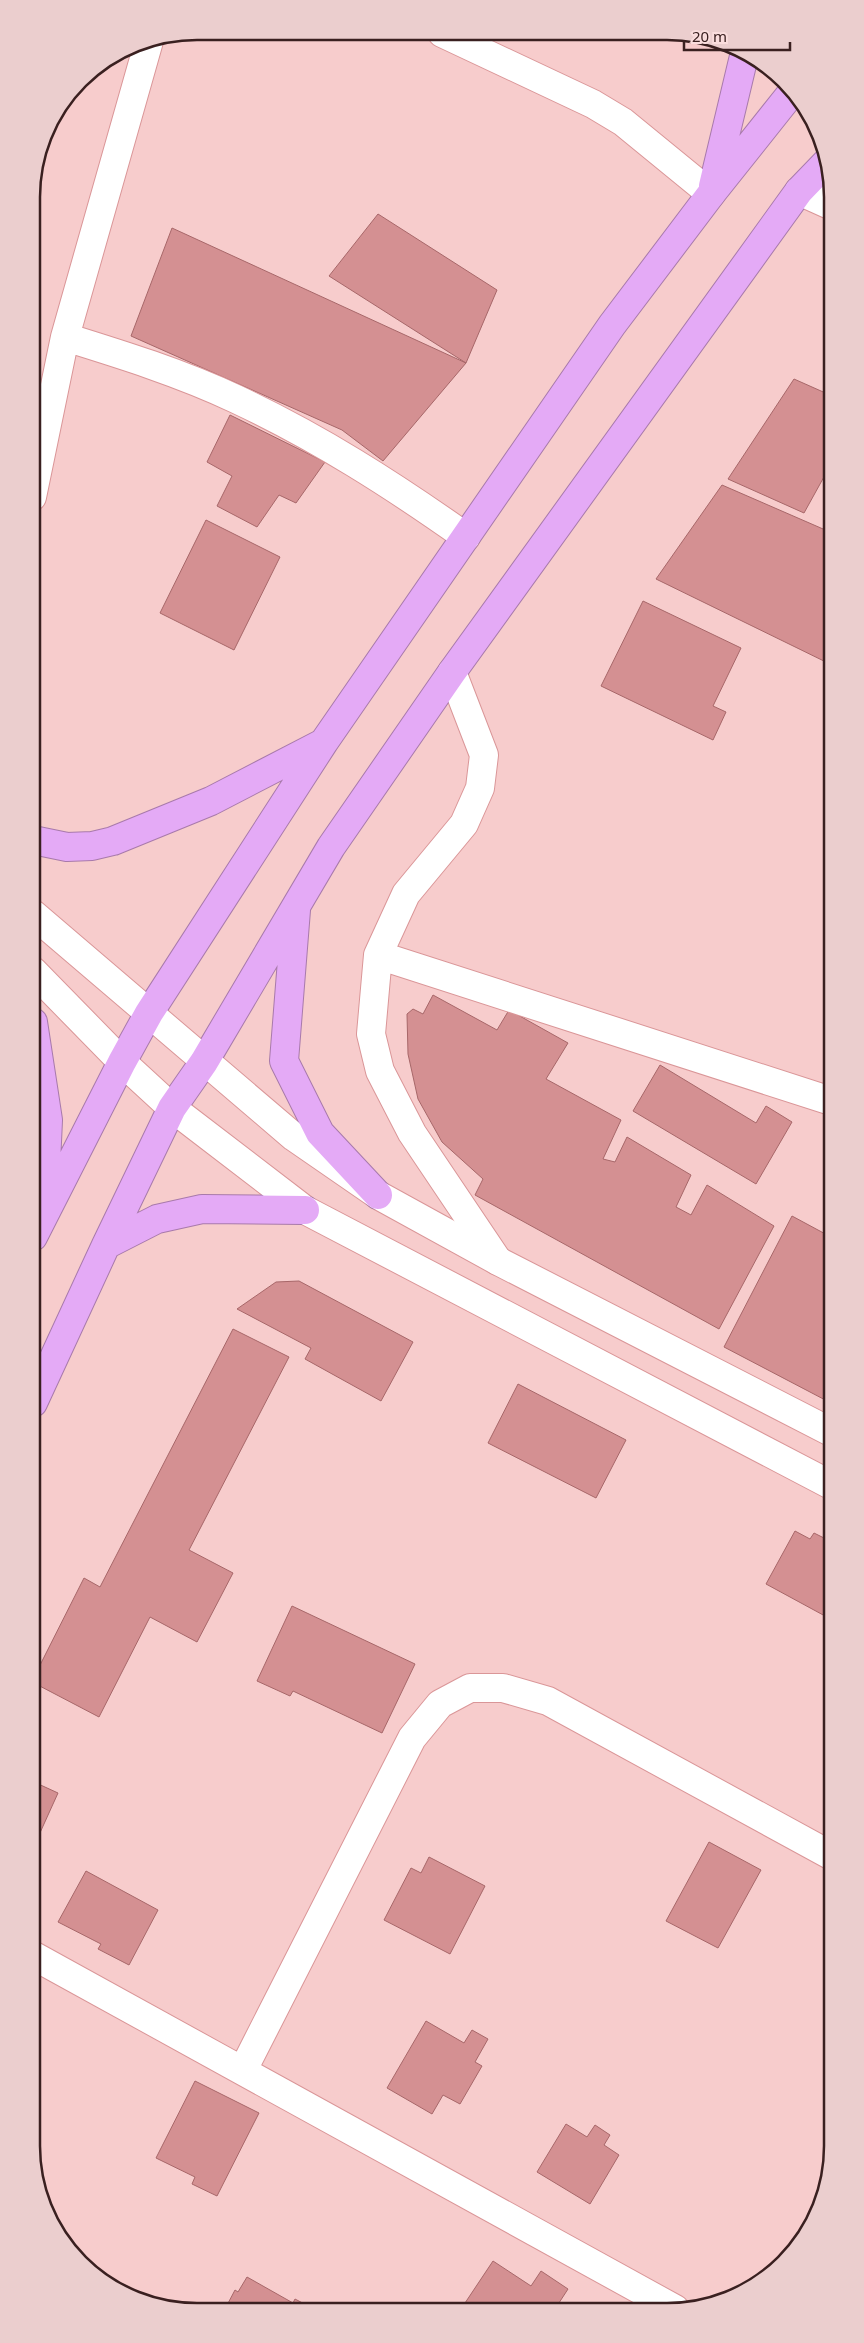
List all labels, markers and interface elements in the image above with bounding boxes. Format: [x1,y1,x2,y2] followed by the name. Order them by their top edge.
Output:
[684,20,790,52] scale bar
[692,26,727,46] text: 20 m

